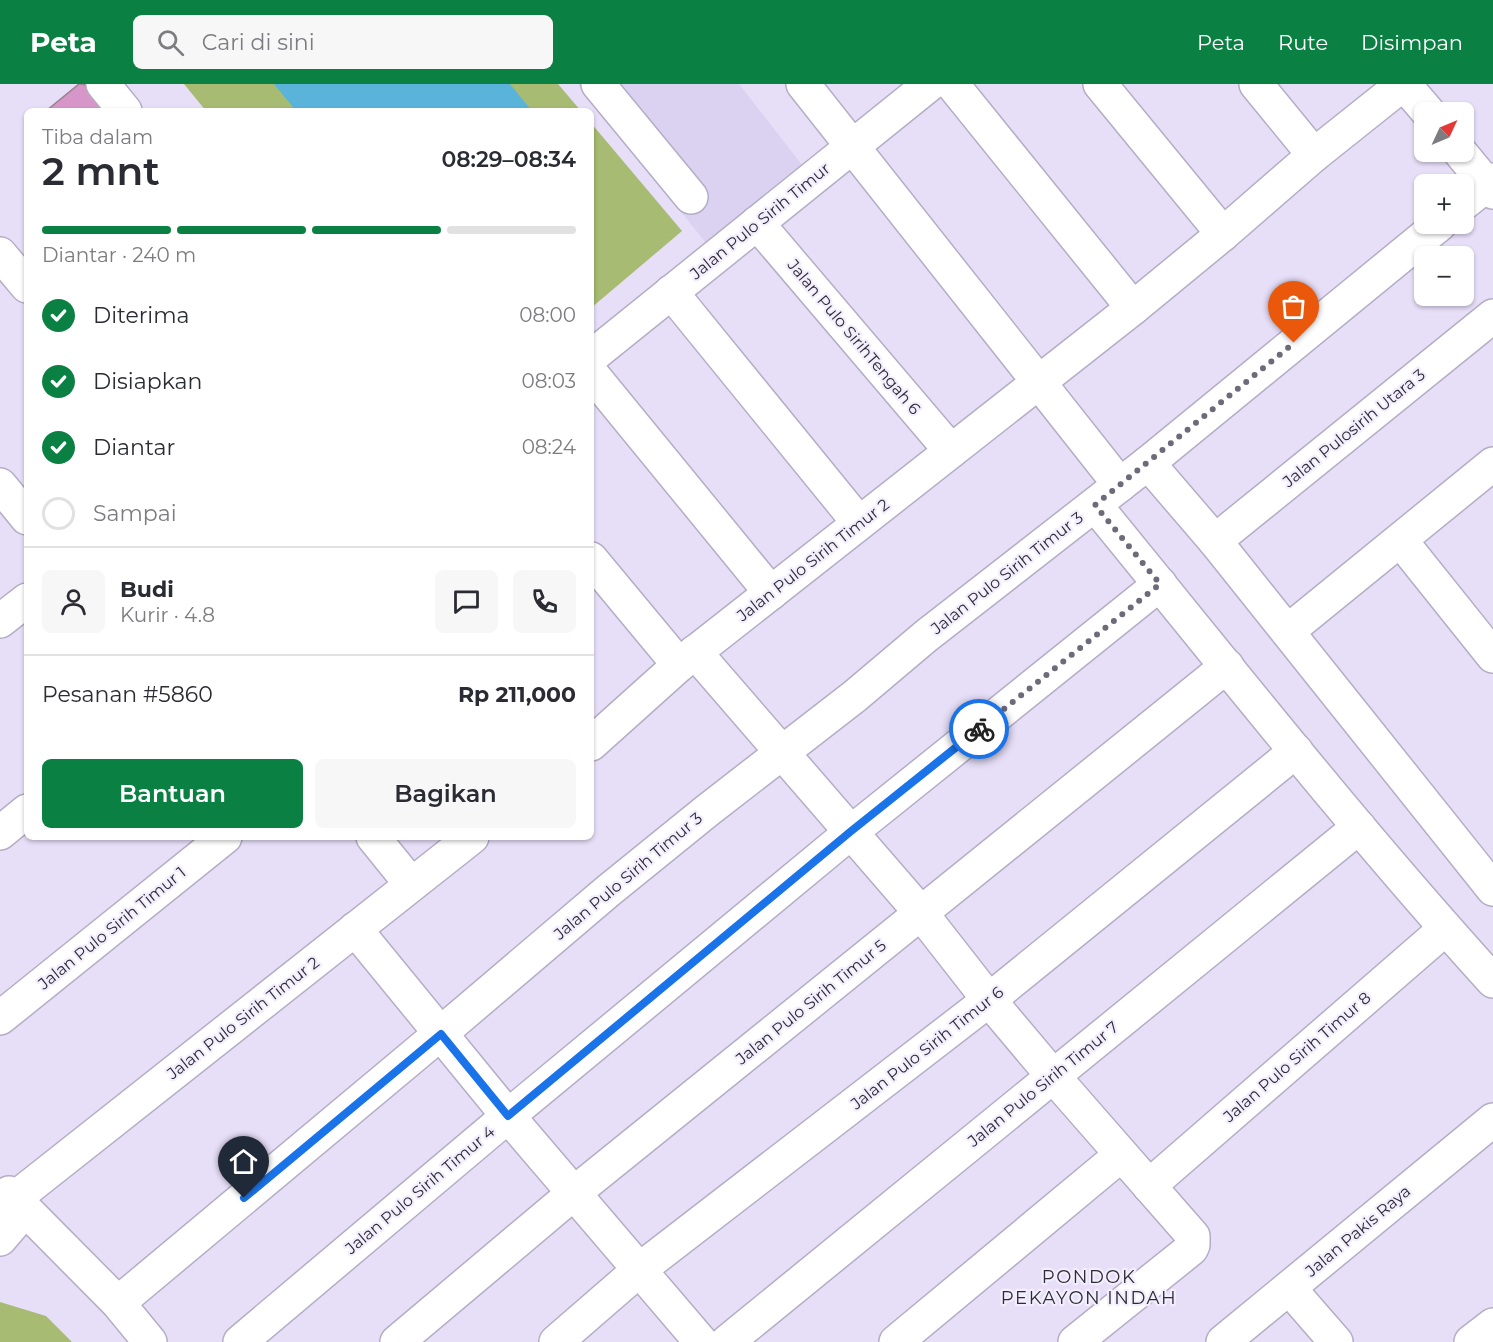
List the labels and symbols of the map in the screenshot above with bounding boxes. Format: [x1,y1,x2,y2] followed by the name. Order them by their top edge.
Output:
[1414,102,1474,162] north arrow
[685,159,834,284] street label: Jalan Pulo Sirih Timur
[783,255,925,419] street label: Jalan Pulo SirihTengah 6
[1268,281,1319,343] pin
[1278,365,1429,492] street label: Jalan Pulosirih Utara 3
[732,495,893,626] street label: Jalan Pulo Sirih Timur 2
[926,508,1087,639] street label: Jalan Pulo Sirih Timur 3
[949,699,1009,759] courier
[549,808,706,944] street label: Jalan Pulo Sirih Timur 3
[34,863,190,994] street label: Jalan Pulo Sirih Timur 1
[731,936,890,1069] street label: Jalan Pulo Sirih Timur 5
[162,953,323,1084] street label: Jalan Pulo Sirih Timur 2
[846,982,1007,1114] street label: Jalan Pulo Sirih Timur 6
[1219,988,1374,1127] street label: Jalan Pulo Sirih Timur 8
[963,1017,1122,1151] street label: Jalan Pulo Sirih Timur 7
[341,1122,499,1259] street label: Jalan Pulo Sirih Timur 4
[218,1136,269,1198] pin
[1301,1182,1414,1281] street label: Jalan Pakis Raya
[1001,1266,1177,1309] district label: PONDOK PEKAYON INDAH

